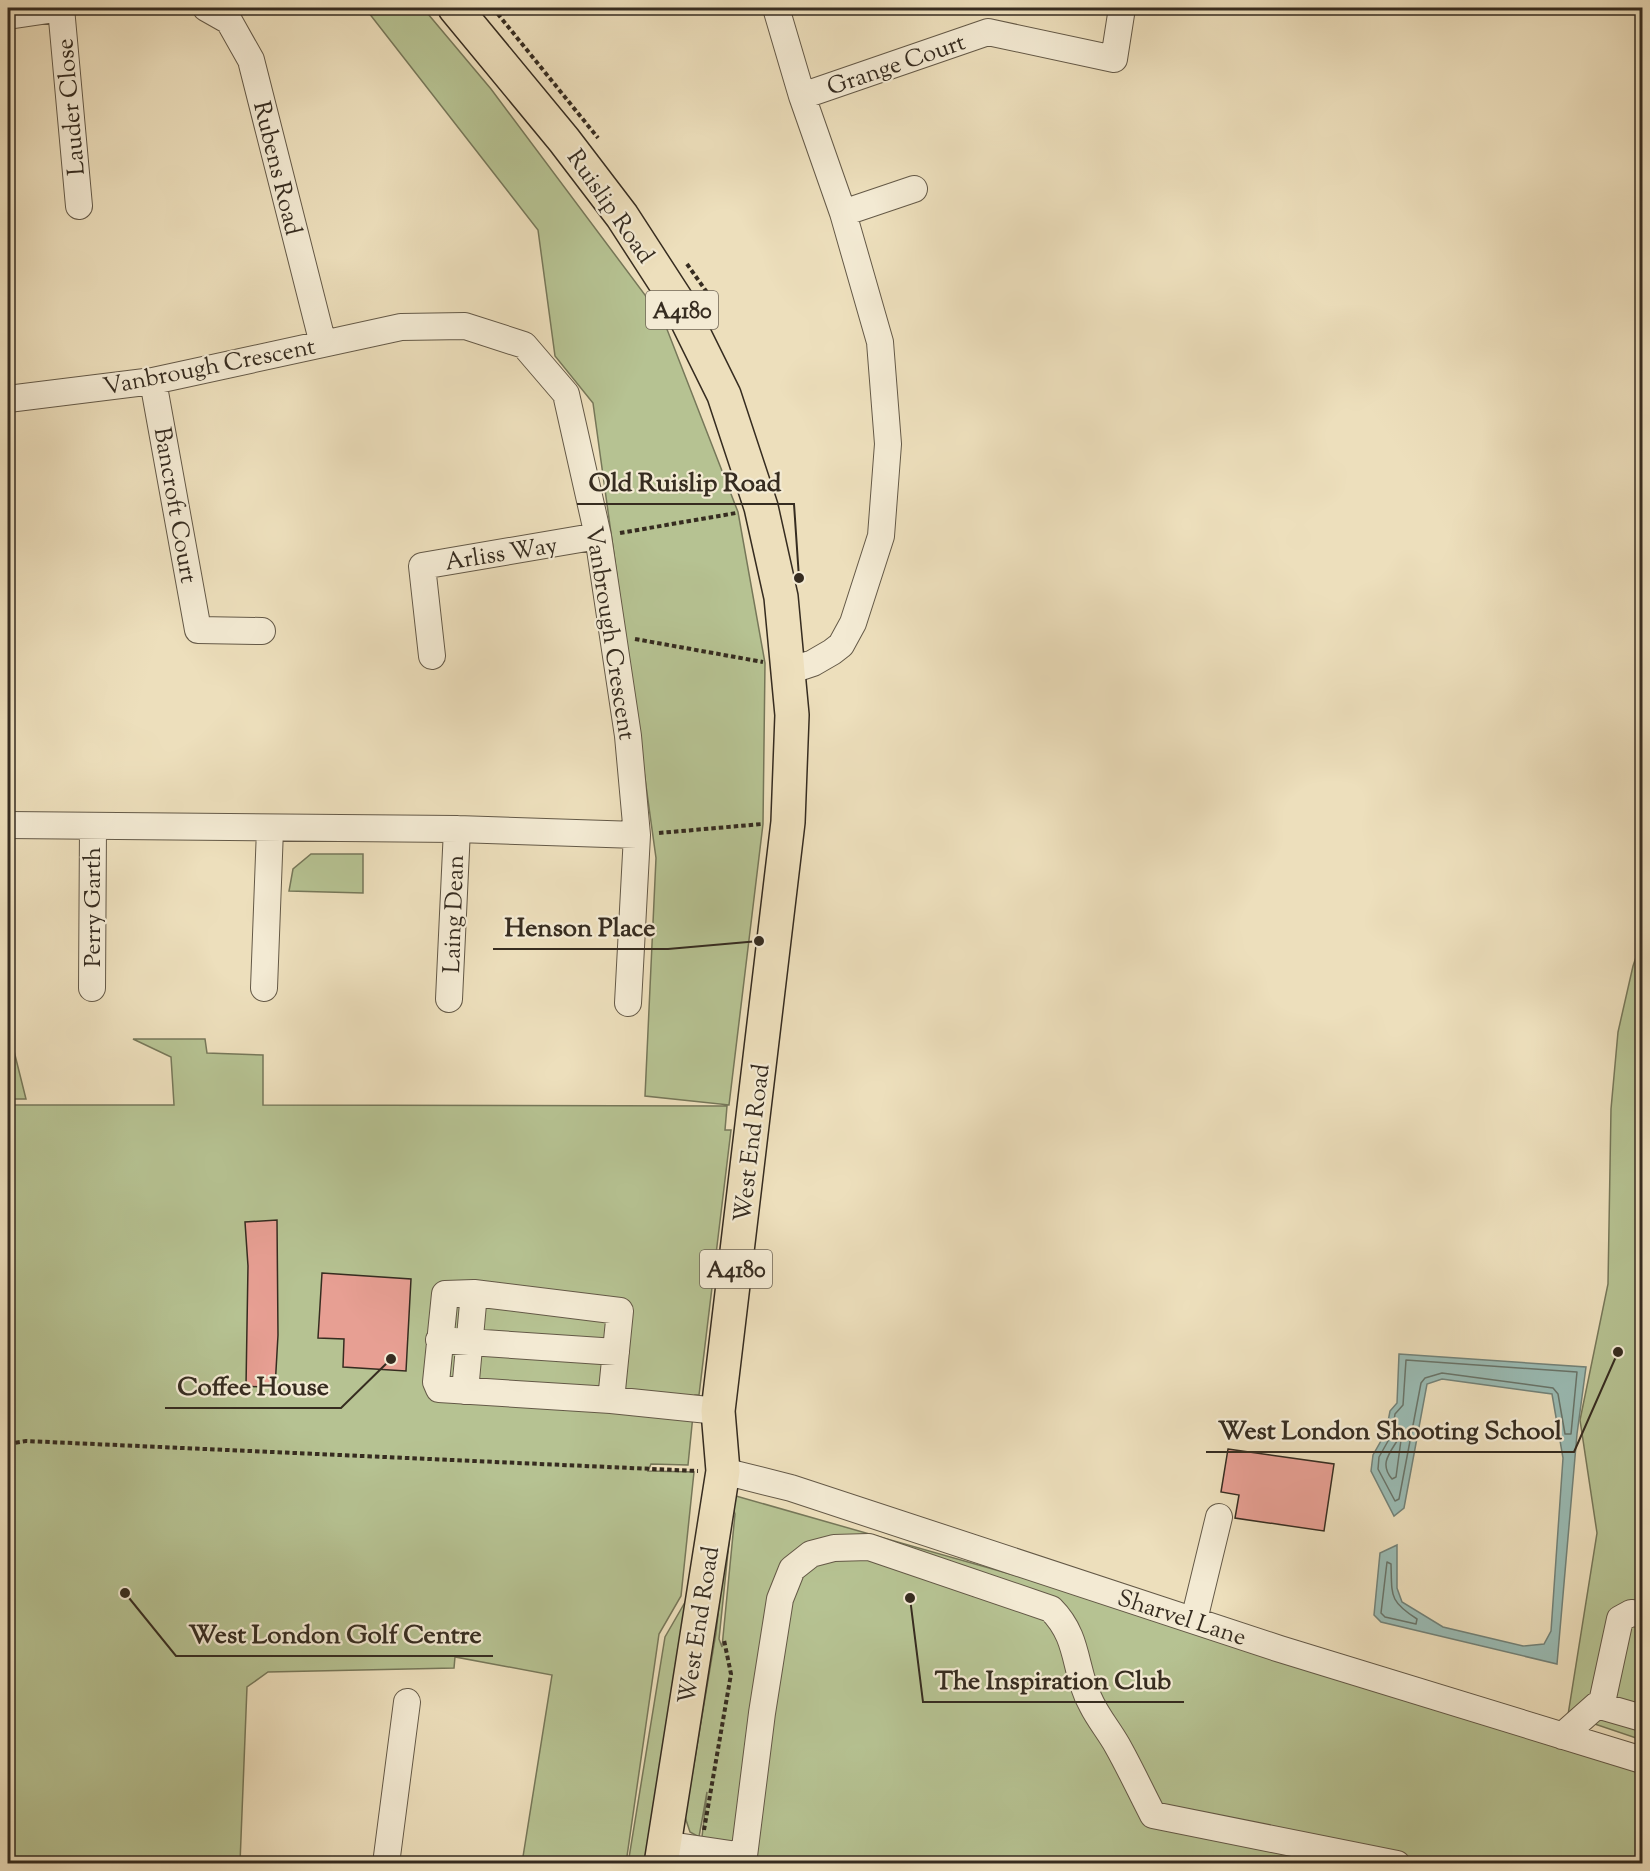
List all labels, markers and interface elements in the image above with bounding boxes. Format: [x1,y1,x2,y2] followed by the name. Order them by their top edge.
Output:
[823,26,970,105] street label: Grange Court
[49,37,95,177] street label: Lauder Close
[243,98,309,240] street label: Rubens Road
[557,143,662,271] street label: Ruislip Road
[646,291,718,329] road number: A4180
[100,331,319,405] street label: Vanbrough Crescent
[144,425,204,586] street label: Bancroft Court
[577,460,794,504] callout: Old Ruislip Road
[589,466,782,503] text: Old Ruislip Road
[575,524,643,743] street label: Vanbrough Crescent
[443,529,560,581] street label: Arliss Way
[77,847,111,967] street label: Perry Garth
[436,854,474,974] street label: Laing Dean
[493,905,668,949] callout: Henson Place
[505,911,655,948] text: Henson Place
[726,1062,780,1224] street label: West End Road
[700,1250,772,1288] road number: A4180
[165,1364,341,1408] callout: Coffee House
[177,1370,329,1407] text: Coffee House
[1206,1408,1574,1452] callout: West London Shooting School
[1218,1414,1563,1451] text: West London Shooting School
[671,1544,729,1707] street label: West End Road
[1113,1582,1250,1656] street label: Sharvel Lane
[176,1612,493,1656] callout: West London Golf Centre
[189,1618,482,1655] text: West London Golf Centre
[923,1658,1184,1702] callout: The Inspiration Club
[935,1664,1171,1701] text: The Inspiration Club

